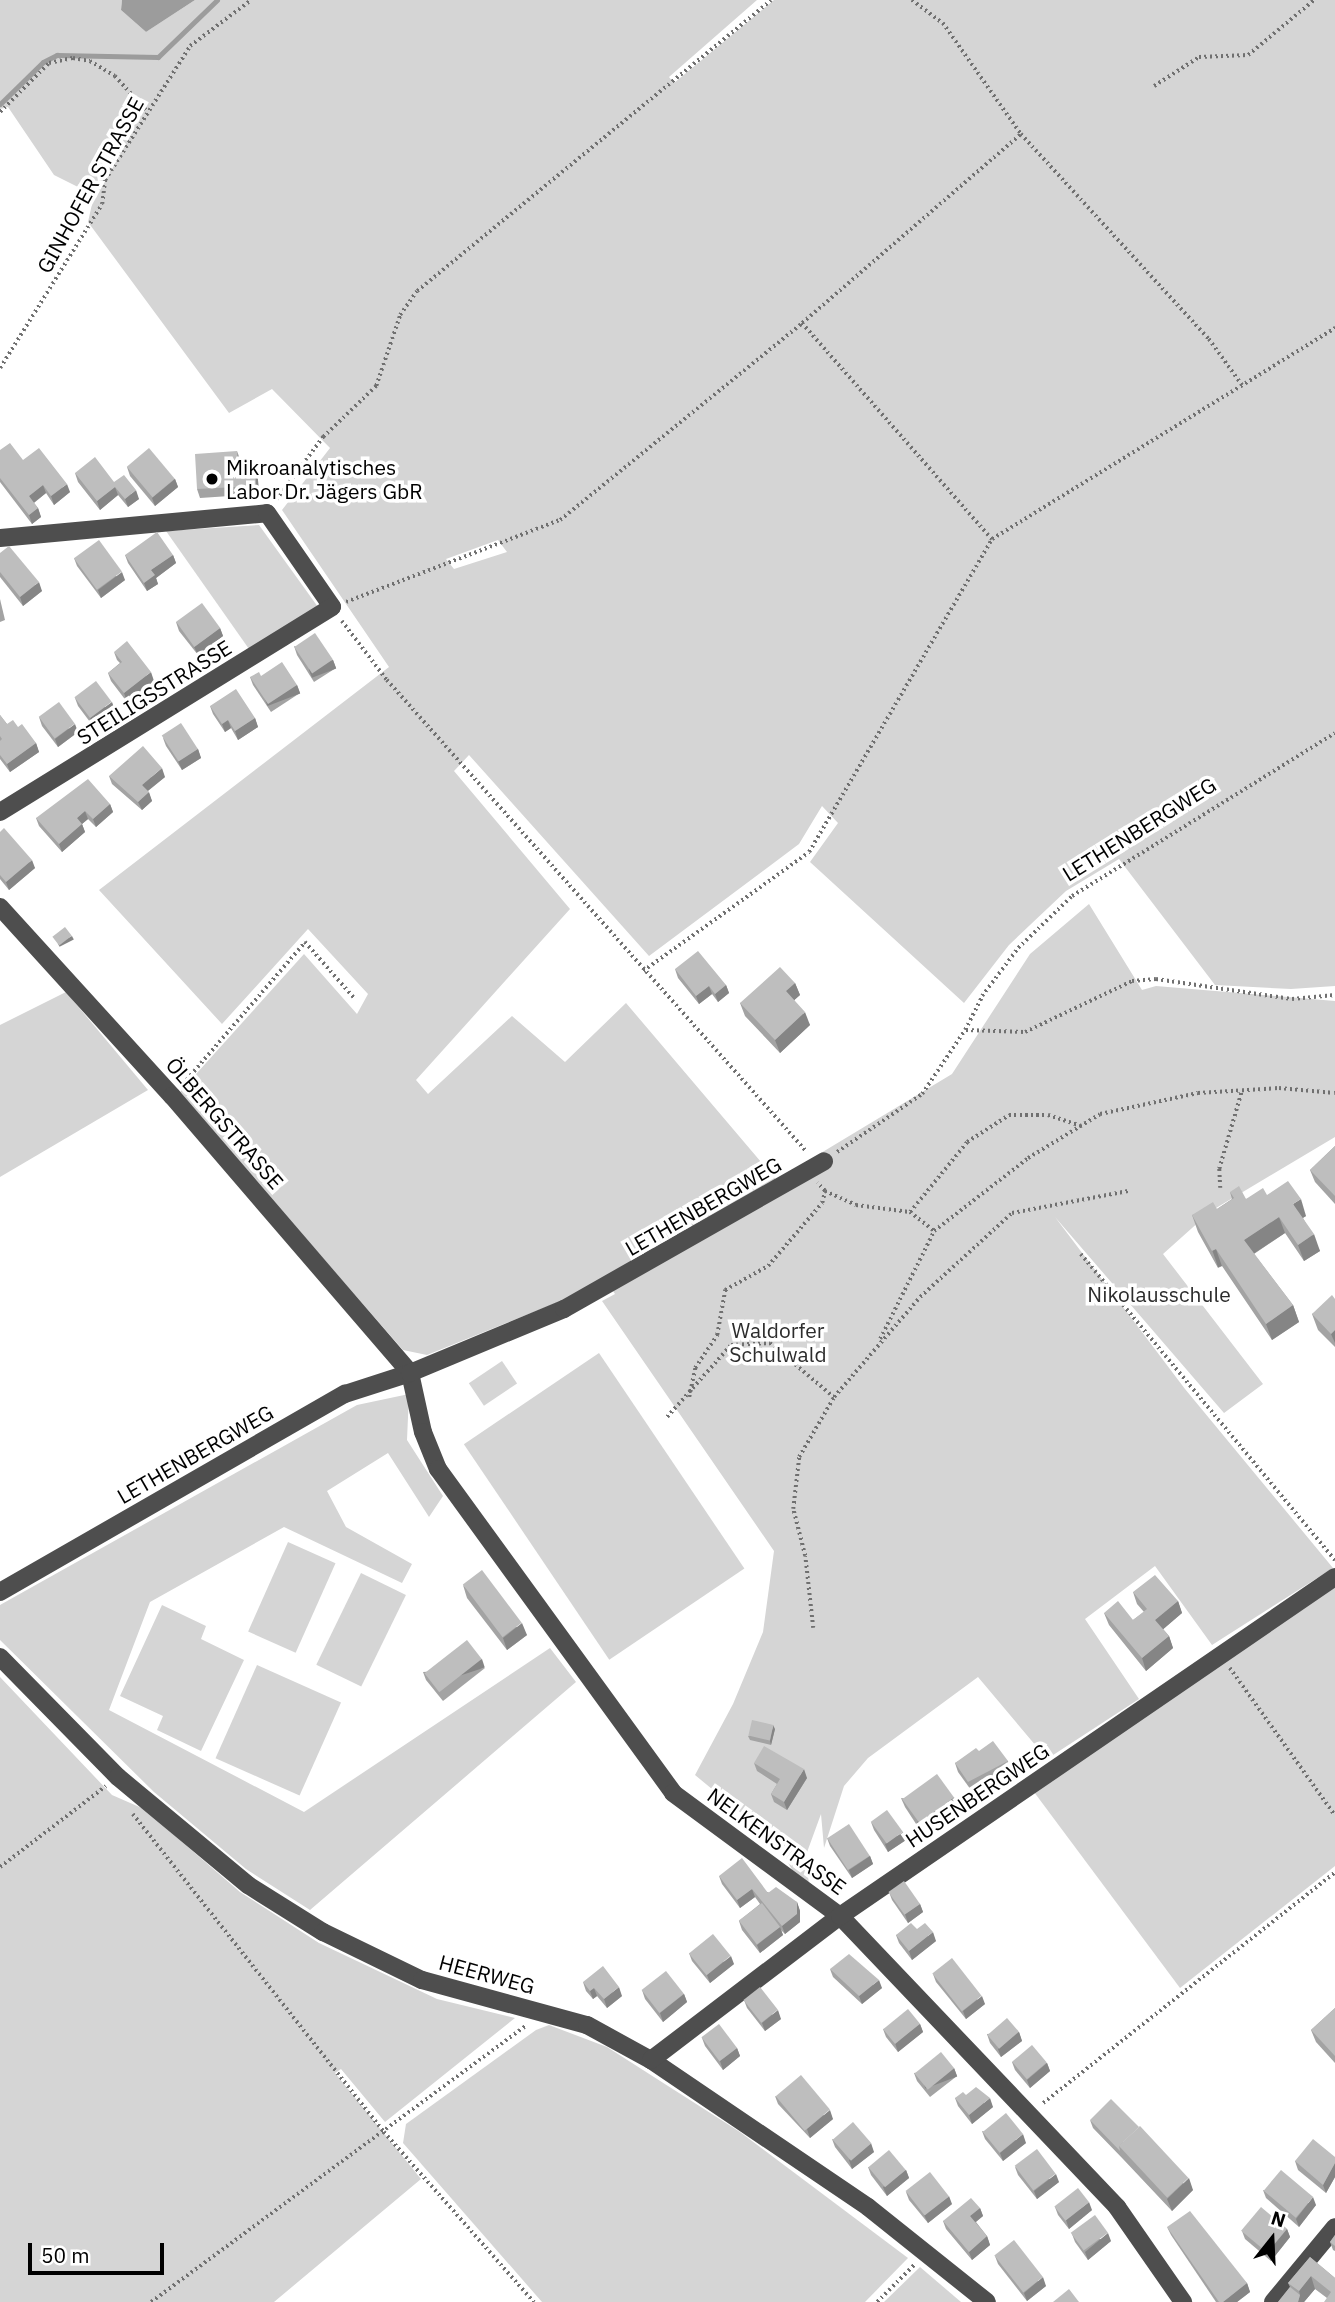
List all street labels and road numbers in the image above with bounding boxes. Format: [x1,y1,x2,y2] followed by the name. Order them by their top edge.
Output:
[31,93,149,277] street label: GINHOFER STRASSE
[72,634,236,750] street label: STEILIGSSTRASSE
[1058,772,1220,886] street label: LETHENBERGWEG
[161,1052,289,1194] street label: ÖLBERGSTRASSE
[620,1151,786,1261] street label: LETHENBERGWEG
[112,1399,278,1509] street label: LETHENBERGWEG
[900,1738,1054,1852] street label: HUSENBERGWEG
[703,1782,851,1900] street label: NELKENSTRASSE
[436,1949,538,1999] street label: HEERWEG

